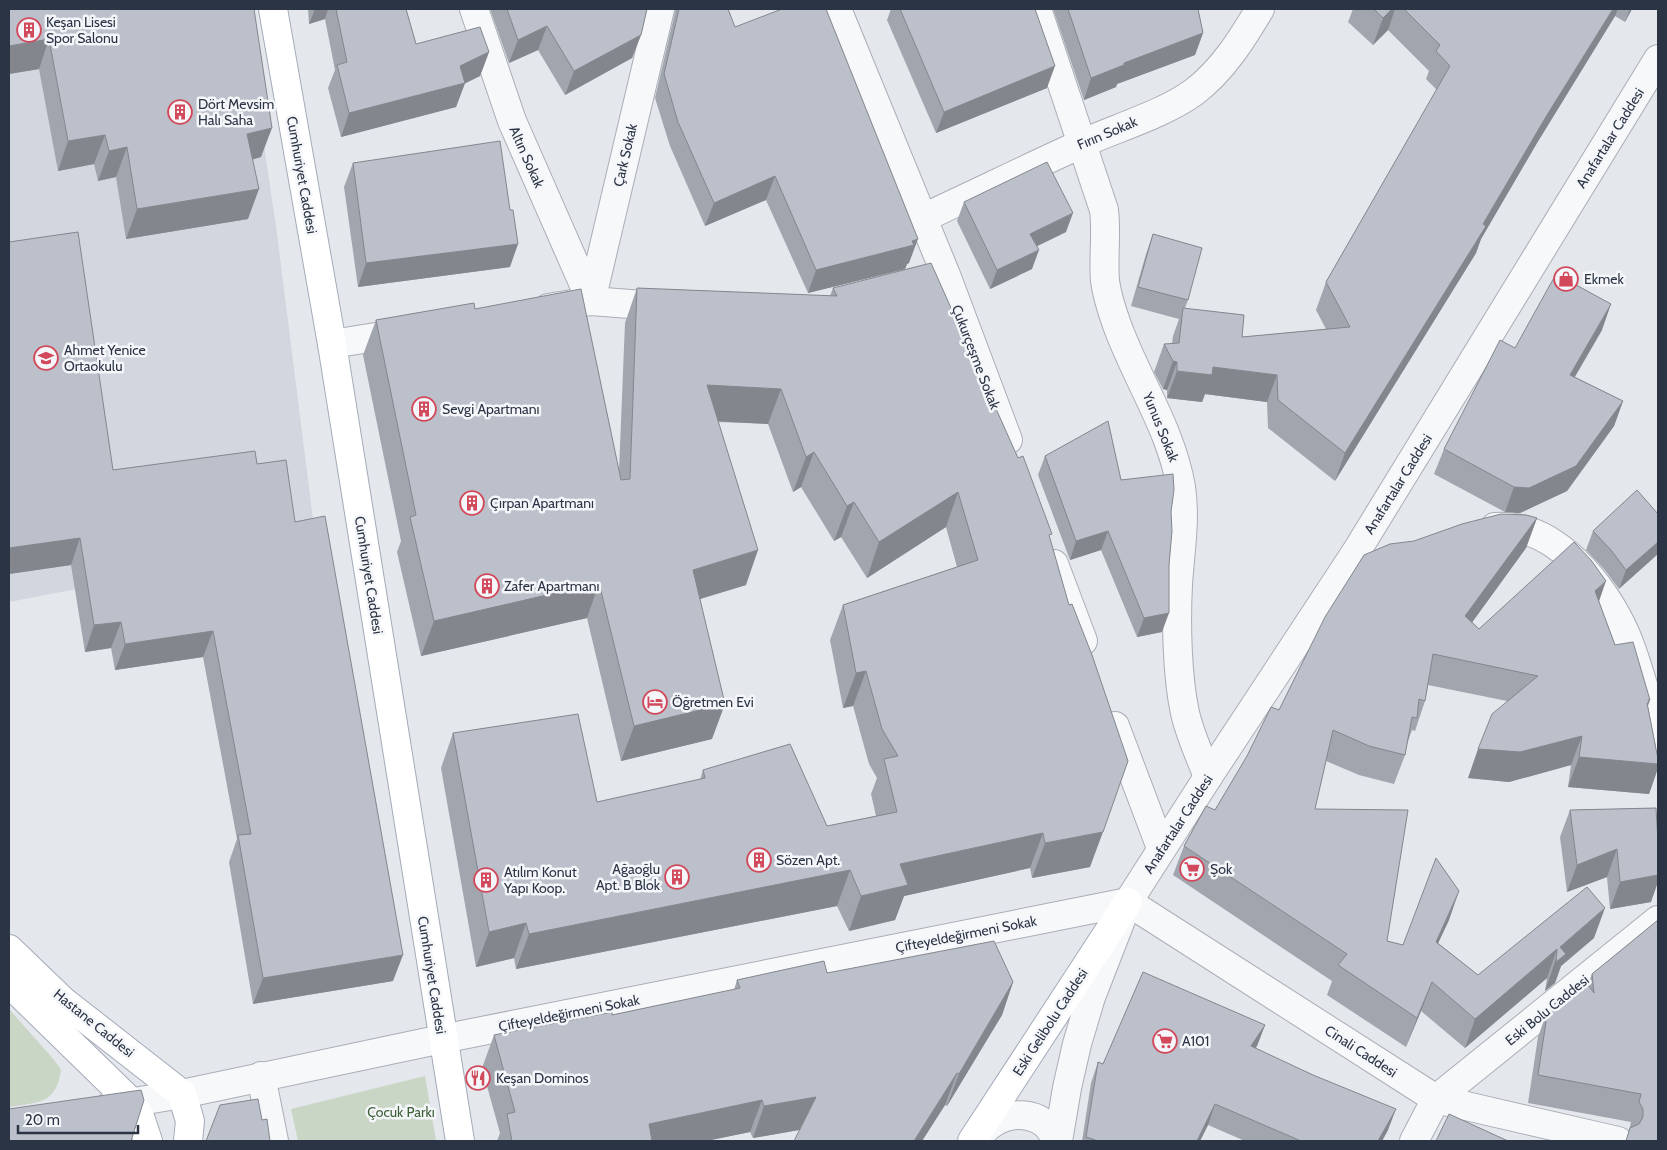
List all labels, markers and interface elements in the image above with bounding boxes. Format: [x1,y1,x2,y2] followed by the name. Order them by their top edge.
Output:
[46,13,118,47] place label: Keşan Lisesi Spor Salonu
[16,17,42,43] building icon: Keşan Lisesi Spor Salonu
[1572,85,1648,191] street label: Anafartalar Caddesi
[198,95,274,129] place label: Dört Mevsim Halı Saha
[167,99,193,125] building icon: Dört Mevsim Halı Saha
[1074,112,1140,154] street label: Fırın Sokak
[283,115,321,235] street label: Cumhuriyet Caddesi
[609,121,641,188] street label: Çark Sokak
[505,123,549,191] street label: Altın Sokak
[1553,266,1579,292] shop icon: Ekmek
[1584,270,1624,288] place label: Ekmek
[948,302,1004,412] street label: Çukurçeşme Sokak
[64,341,146,375] place label: Ahmet Yenice Ortaokulu
[33,345,59,371] school or university icon: Ahmet Yenice Ortaokulu
[1139,389,1183,465] street label: Yunus Sokak
[411,396,437,422] building icon: Sevgi Apartmanı
[442,400,540,418] place label: Sevgi Apartmanı
[1360,431,1436,537] street label: Anafartalar Caddesi
[459,490,485,516] building icon: Çırpan Apartmanı
[490,494,594,512] place label: Çırpan Apartmanı
[351,515,387,635] street label: Cumhuriyet Caddesi
[474,573,500,599] building icon: Zafer Apartmanı
[504,577,600,595] place label: Zafer Apartmanı
[642,689,668,715] hotel icon: Öğretmen Evi
[672,693,754,711] place label: Öğretmen Evi
[1139,771,1217,877] street label: Anafartalar Caddesi
[746,847,772,873] building icon: Sözen Apt.
[776,851,840,869] place label: Sözen Apt.
[1179,856,1205,882] supermarket icon: Şok
[596,860,661,894] place label: Ağaoğlu Apt. B Blok
[1210,860,1233,878] place label: Şok
[503,863,577,897] place label: Atılım Konut Yapı Koop.
[664,864,690,890] building icon: Ağaoğlu Apt. B Blok
[473,867,499,893] building icon: Atılım Konut Yapı Koop.
[894,911,1039,957] street label: Çifteyeldeğirmeni Sokak
[414,915,450,1035] street label: Cumhuriyet Caddesi
[1008,965,1092,1079] street label: Eski Gelibolu Caddesi
[1501,971,1593,1049] street label: Eski Bolu Caddesi
[50,985,138,1061] street label: Hastane Caddesi
[497,990,642,1036] street label: Çifteyeldeğirmeni Sokak
[1321,1021,1401,1081] street label: Cinali Caddesi
[1152,1028,1178,1054] supermarket icon: A101
[1182,1032,1209,1050] place label: A101
[465,1065,491,1091] restaurant icon: Keşan Dominos
[496,1069,589,1087] place label: Keşan Dominos
[18,1102,138,1134] scale bar
[367,1103,435,1121] park label: Çocuk Parkı
[25,1111,60,1129] text: 20 m

